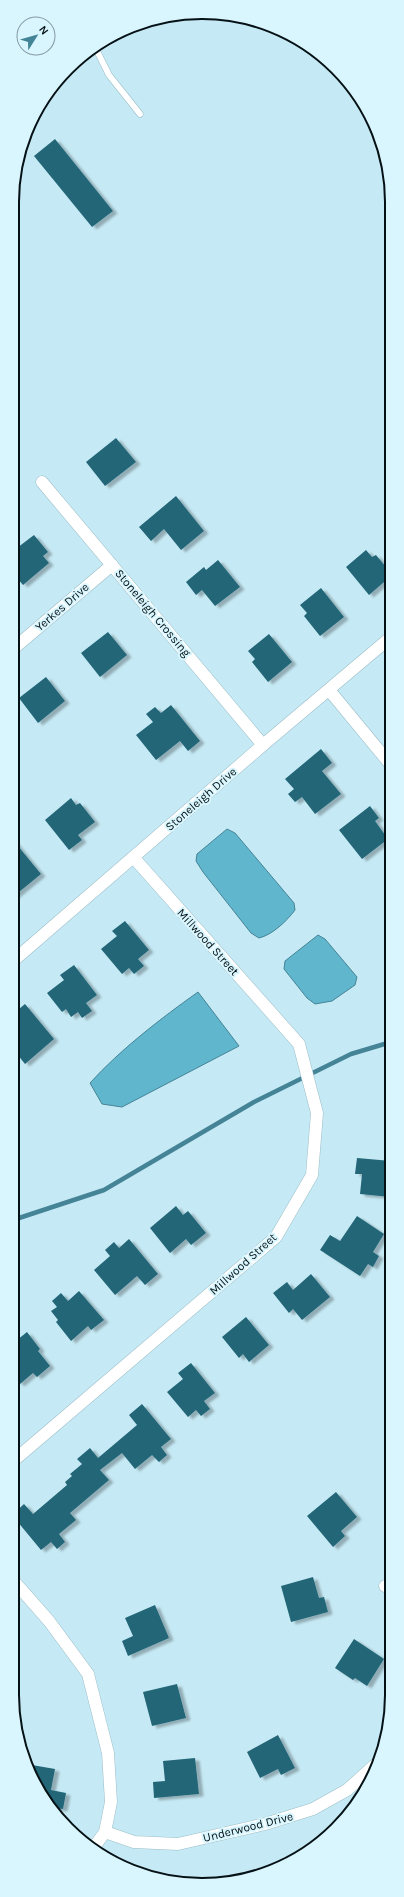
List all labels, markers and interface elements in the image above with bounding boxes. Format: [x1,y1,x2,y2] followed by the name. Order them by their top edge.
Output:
[16,16,56,56] north arrow
[36,23,51,37] text: N
[112,566,194,660] street label: Stoneleigh Crossing
[32,580,92,634] street label: Yerkes Drive
[163,764,239,834] street label: Stoneleigh Drive
[174,906,242,979] street label: Millwood Street
[207,1230,280,1298] street label: Millwood Street
[201,1809,295,1845] street label: Underwood Drive

